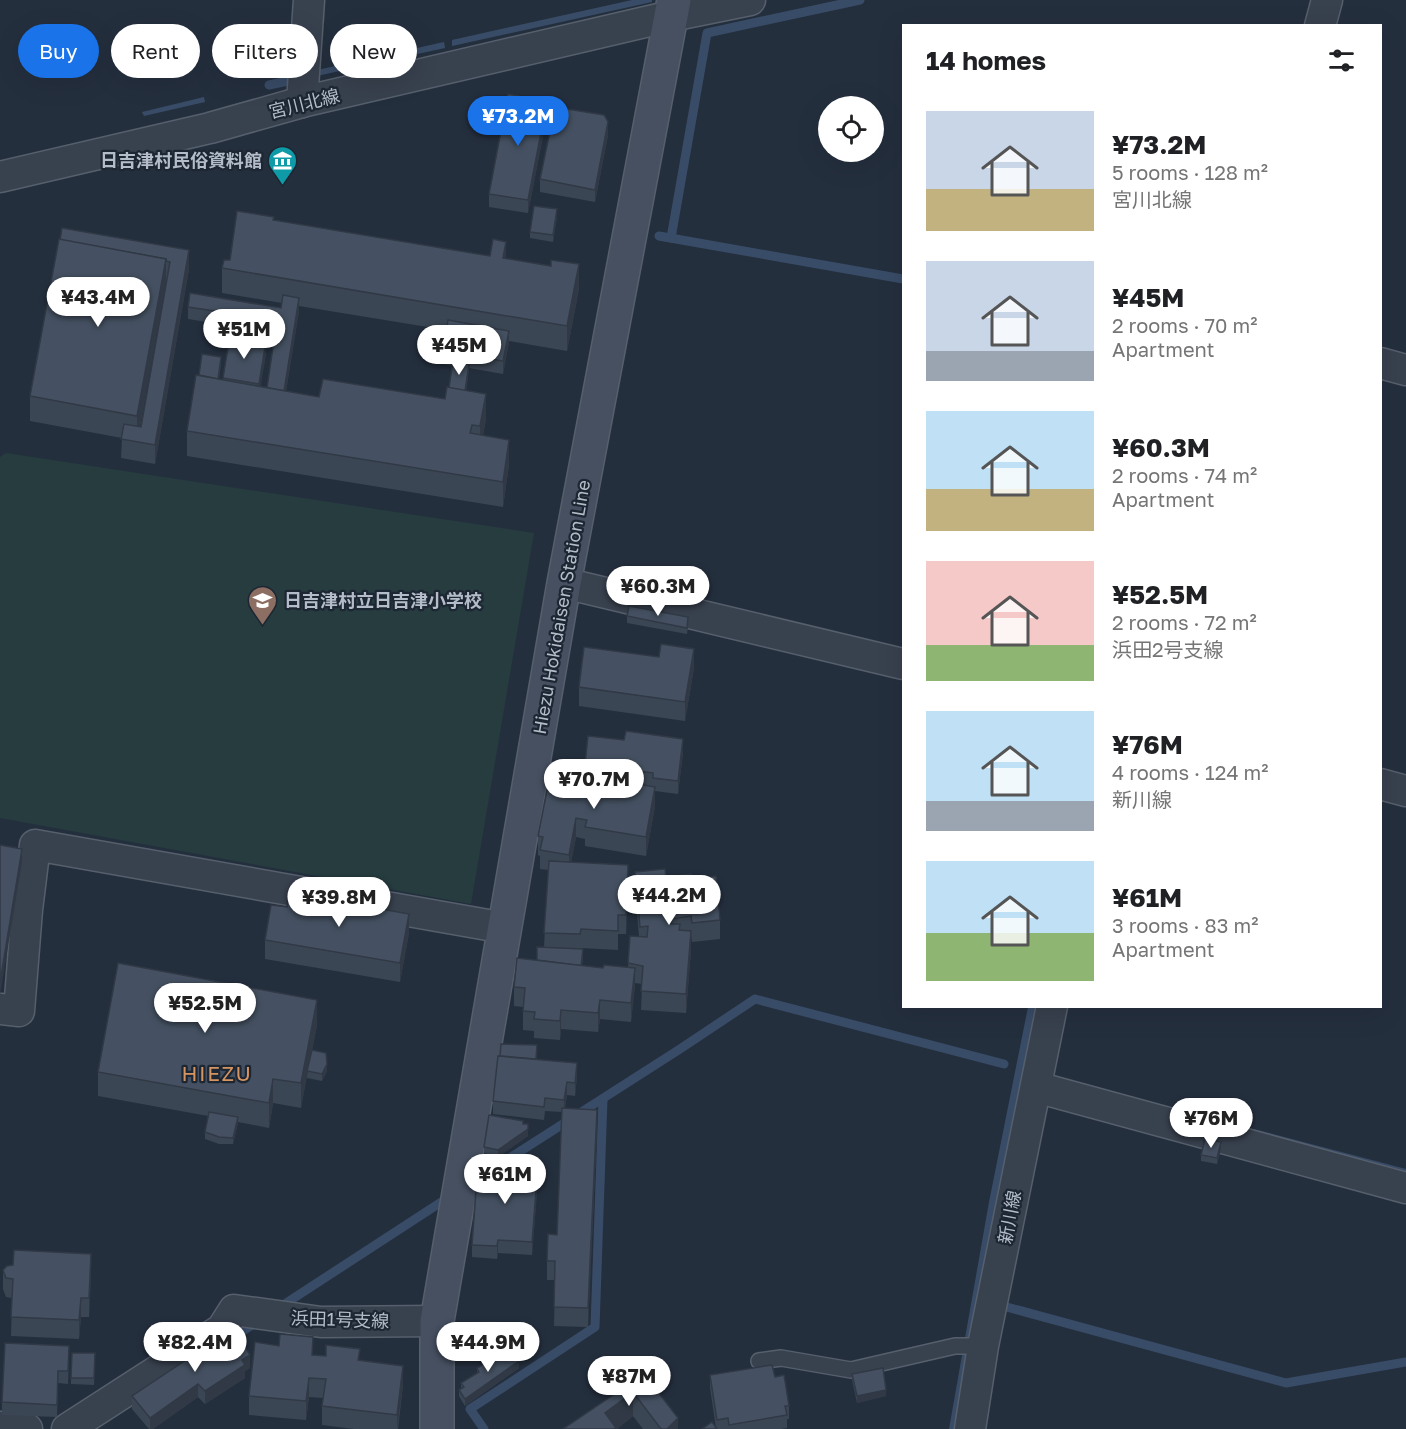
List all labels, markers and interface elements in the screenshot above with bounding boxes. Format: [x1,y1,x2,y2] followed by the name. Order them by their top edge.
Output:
[18,24,99,78] chip: Buy
[111,24,200,78] chip: Rent
[212,24,318,78] chip: Filters
[330,24,417,78] chip: New
[1325,44,1358,77] icon: filters
[926,45,1046,76] text: 14 homes
[266,84,342,122] street label: 宮川北線
[469,96,567,147] pin: ¥73.2M
[818,96,884,162] map controls
[818,96,884,162] button: locate
[482,103,554,127] text: ¥73.2M
[1112,129,1207,160] text: ¥73.2M
[974,135,1046,207] icon: home
[267,144,299,186] museum icon: 日吉津村民俗資料館
[100,149,262,171] place label: 日吉津村民俗資料館
[1112,160,1268,184] text: 5 rooms · 128 m²
[1112,187,1192,211] text: 宮川北線
[49,277,147,328] pin: ¥43.4M
[1112,282,1184,313] text: ¥45M
[61,284,135,308] text: ¥43.4M
[974,285,1046,357] icon: home
[208,309,280,360] pin: ¥51M
[1112,313,1257,337] text: 2 rooms · 70 m²
[217,316,271,340] text: ¥51M
[423,325,495,376] pin: ¥45M
[431,332,487,356] text: ¥45M
[1112,337,1215,361] text: Apartment
[1112,432,1210,463] text: ¥60.3M
[974,435,1046,507] icon: home
[1112,463,1257,487] text: 2 rooms · 74 m²
[528,478,594,736] street label: Hiezu Hokidaisen Station Line
[1112,487,1215,511] text: Apartment
[609,566,707,617] pin: ¥60.3M
[620,573,696,597] text: ¥60.3M
[1112,579,1208,610] text: ¥52.5M
[247,584,279,626] school or university icon: 日吉津村立日吉津小学校
[974,585,1046,657] icon: home
[284,589,482,611] place label: 日吉津村立日吉津小学校
[1112,610,1257,634] text: 2 rooms · 72 m²
[1112,637,1224,661] text: 浜田2号支線
[1112,729,1183,760] text: ¥76M
[974,735,1046,807] icon: home
[545,759,643,810] pin: ¥70.7M
[1112,760,1269,784] text: 4 rooms · 124 m²
[558,766,630,790] text: ¥70.7M
[1112,787,1172,811] text: 新川線
[620,875,718,926] pin: ¥44.2M
[290,877,388,928] pin: ¥39.8M
[632,882,706,906] text: ¥44.2M
[1112,882,1182,913] text: ¥61M
[301,884,377,908] text: ¥39.8M
[974,885,1046,957] icon: home
[1112,913,1258,937] text: 3 rooms · 83 m²
[1112,937,1215,961] text: Apartment
[156,983,254,1034] pin: ¥52.5M
[168,990,242,1014] text: ¥52.5M
[182,1060,252,1086] district label: HIEZU
[1175,1098,1247,1149] pin: ¥76M
[1184,1105,1238,1129] text: ¥76M
[469,1154,541,1205] pin: ¥61M
[478,1161,532,1185] text: ¥61M
[993,1188,1025,1246] street label: 新川線
[290,1306,390,1332] street label: 浜田1号支線
[146,1322,244,1373] pin: ¥82.4M
[439,1322,537,1373] pin: ¥44.9M
[158,1329,232,1353] text: ¥82.4M
[450,1329,526,1353] text: ¥44.9M
[593,1356,665,1407] pin: ¥87M
[602,1363,656,1387] text: ¥87M

